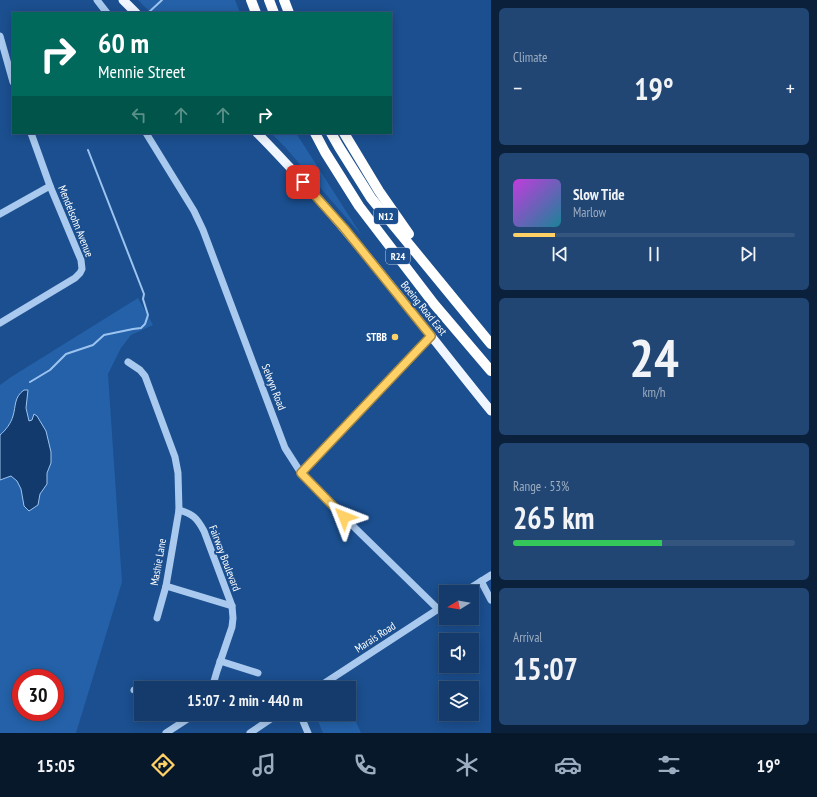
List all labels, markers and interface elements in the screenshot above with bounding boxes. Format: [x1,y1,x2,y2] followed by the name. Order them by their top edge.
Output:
[98,24,149,61] text: 60 m
[32,28,84,80] icon: right
[513,49,547,66] text: Climate
[98,60,185,83] text: Mennie Street
[634,69,674,108] text: 19°
[513,74,522,102] text: −
[786,74,795,102] text: +
[128,104,150,126] icon: left
[170,104,192,126] icon: ahead
[212,104,234,126] icon: ahead
[254,104,276,126] icon: right
[286,165,320,199] pin
[292,171,314,193] icon: arrive
[55,183,97,259] street label: Mendelsohn Avenue
[573,185,625,204] text: Slow Tide
[573,204,606,221] text: Marlow
[374,208,398,224] road number: N12
[549,243,571,265] icon: previous
[643,243,665,265] icon: pause
[737,243,759,265] icon: next
[386,248,410,264] road number: R24
[398,278,450,338] street label: Boeing Road East
[629,324,679,391] text: 24
[366,330,388,344] place label: STBB
[390,332,400,342] marker: STBB
[259,362,289,412] street label: Selwyn Road
[642,384,666,401] text: km/h
[513,478,569,495] text: Range · 53%
[323,496,365,538] position arrow
[513,498,594,537] text: 265 km
[206,523,244,593] street label: Fairway Boulevard
[147,537,169,587] street label: Mashie Lane
[439,585,479,625] north arrow
[439,585,479,721] map controls
[352,618,398,655] street label: Marais Road
[513,629,542,646] text: Arrival
[439,633,479,673] button: sound
[513,649,578,688] text: 15:07
[12,669,64,721] speed limit sign: 30
[439,681,479,721] button: layers
[187,691,303,710] text: 15:07 · 2 min · 440 m
[149,751,177,779] icon: directions
[250,751,278,779] icon: music
[351,751,379,779] icon: phone
[453,751,481,779] icon: climate
[554,751,582,779] icon: car
[655,751,683,779] icon: filters
[37,754,76,777] text: 15:05
[757,754,780,777] text: 19°

